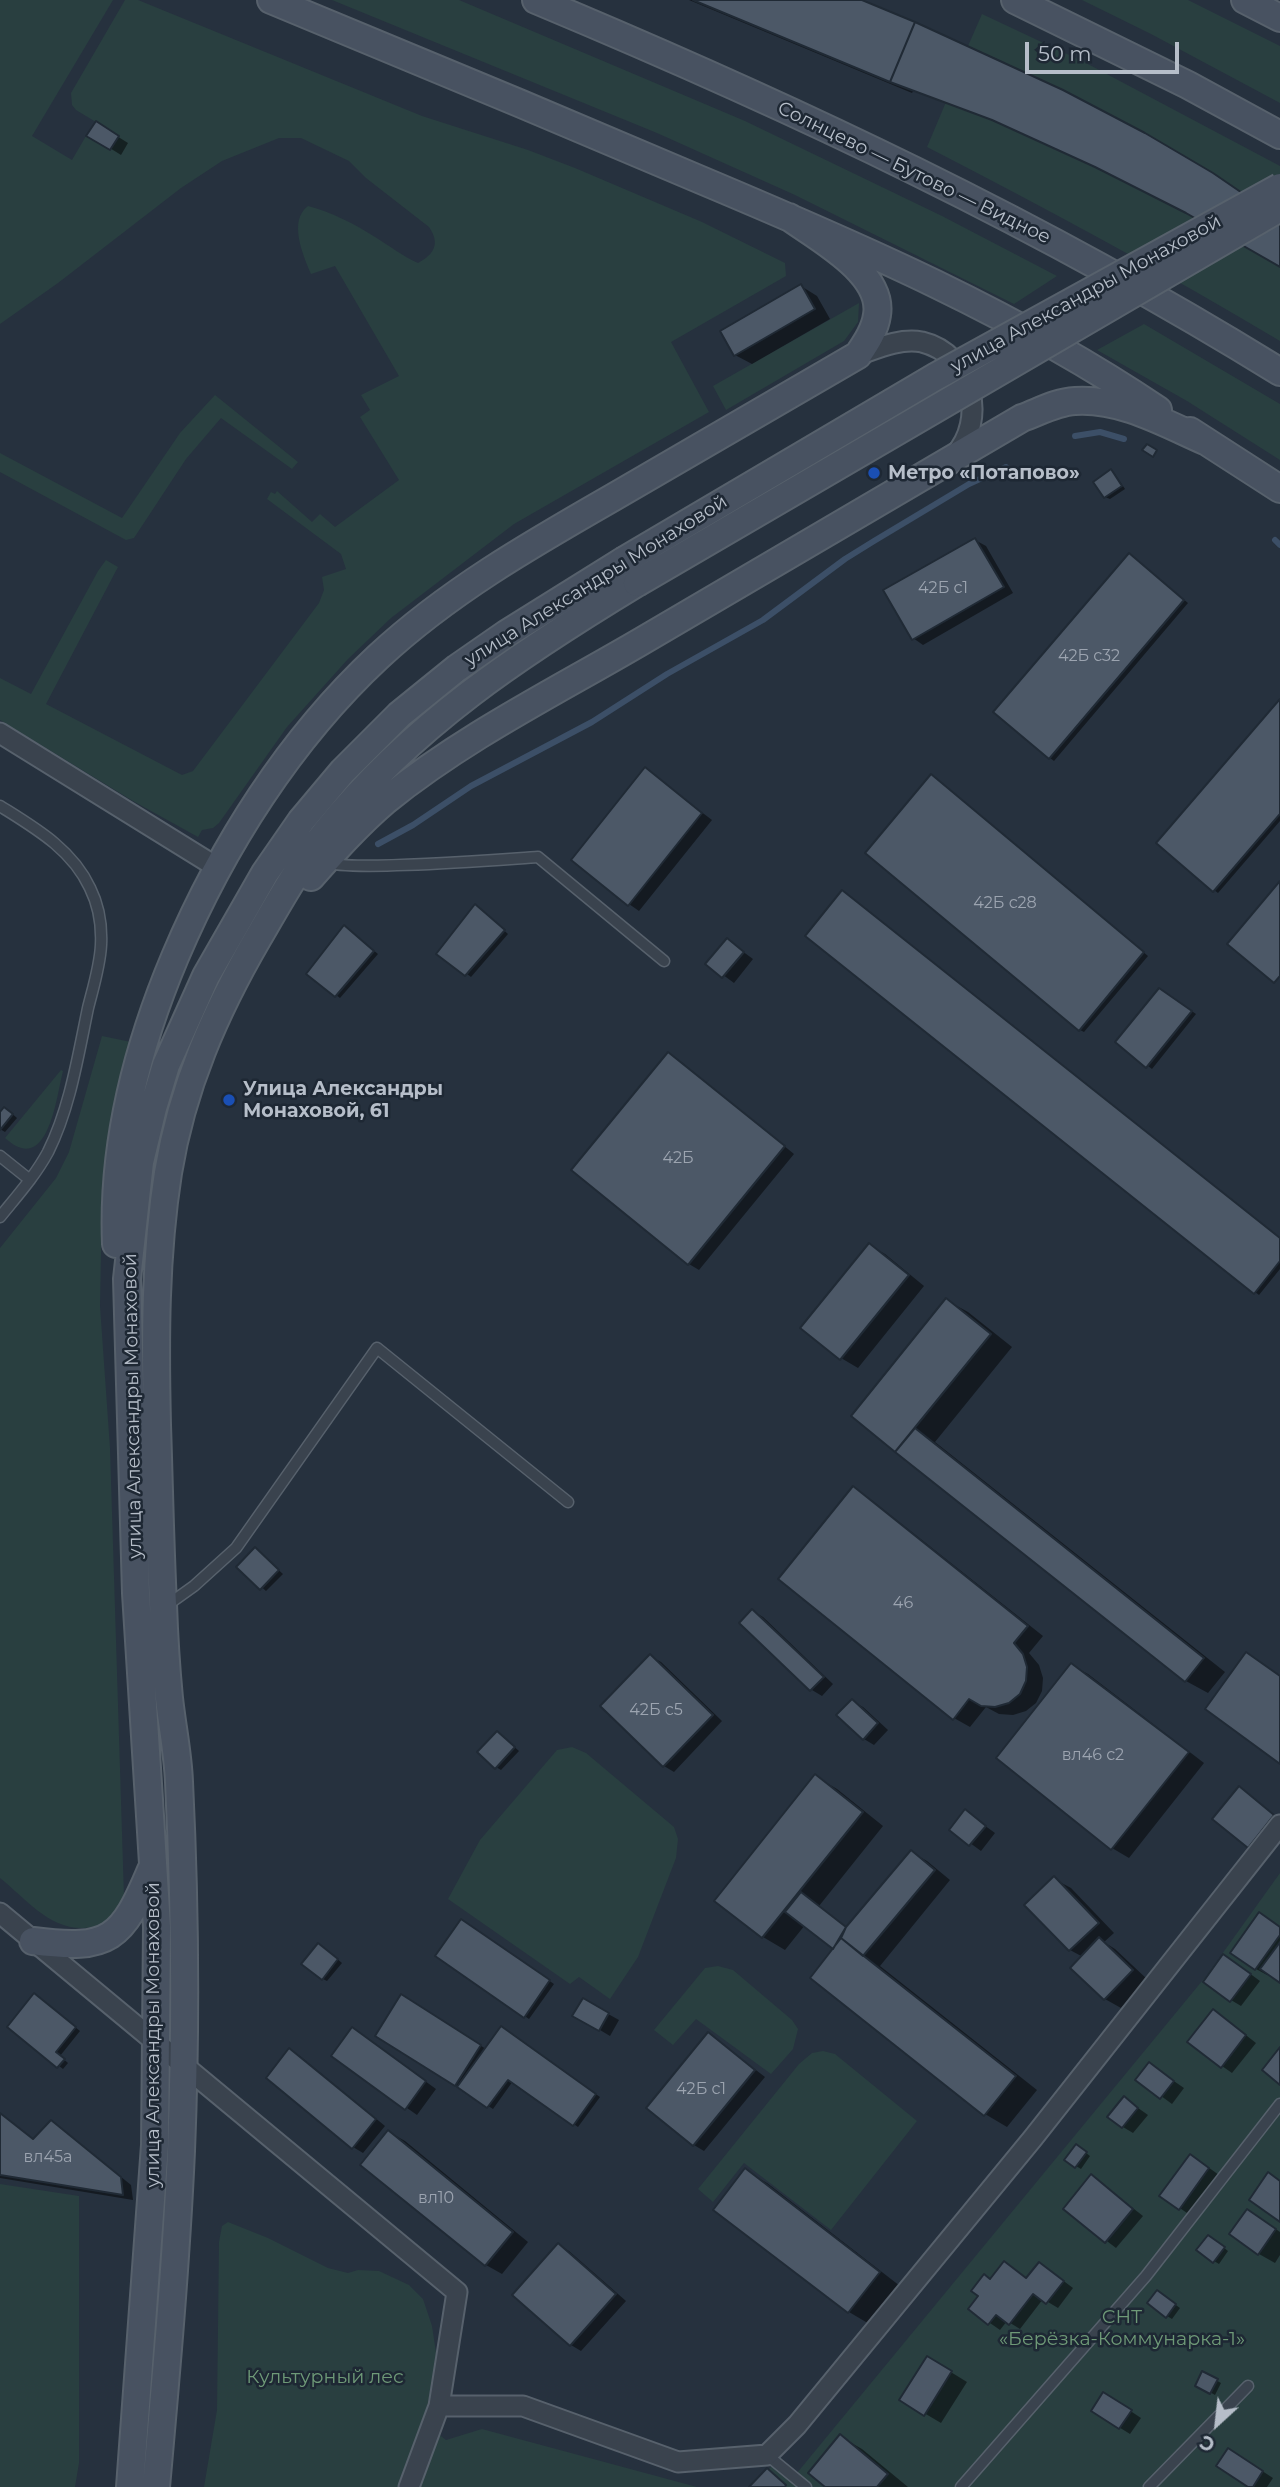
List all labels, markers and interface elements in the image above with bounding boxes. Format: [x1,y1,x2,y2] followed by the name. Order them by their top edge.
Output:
[1028,28,1182,72] scale bar
[1038,41,1092,66] text: 50 m
[774,97,1054,249] street label: Солнцево — Бутово — Видное
[947,210,1225,378] street label: улица Александры Монаховой
[888,462,1080,484] place label: Метро «Потапово»
[866,465,882,481] marker: Метро «Потапово»
[460,490,732,672] street label: улица Александры Монаховой
[918,578,968,598] house number: 42Б с1
[1058,646,1120,666] house number: 42Б с32
[973,893,1037,913] house number: 42Б с28
[243,1078,443,1122] place label: Улица Александры Монаховой, 61
[221,1092,237,1108] marker: Улица Александры Монаховой, 61
[662,1148,694,1168] house number: 42Б
[119,1253,147,1559] street label: улица Александры Монаховой
[893,1593,913,1613] house number: 46
[629,1700,683,1720] house number: 42Б с5
[1062,1745,1124,1765] house number: вл46 с2
[142,1882,164,2188] street label: улица Александры Монаховой
[676,2079,726,2099] house number: 42Б с1
[24,2147,72,2167] house number: вл45а
[418,2188,454,2208] house number: вл10
[999,2306,1245,2350] park label: СНТ «Берёзка-Коммунарка-1»
[246,2366,404,2388] park label: Культурный лес
[1182,2389,1252,2459] north arrow
[1196,2430,1219,2457] text: С

